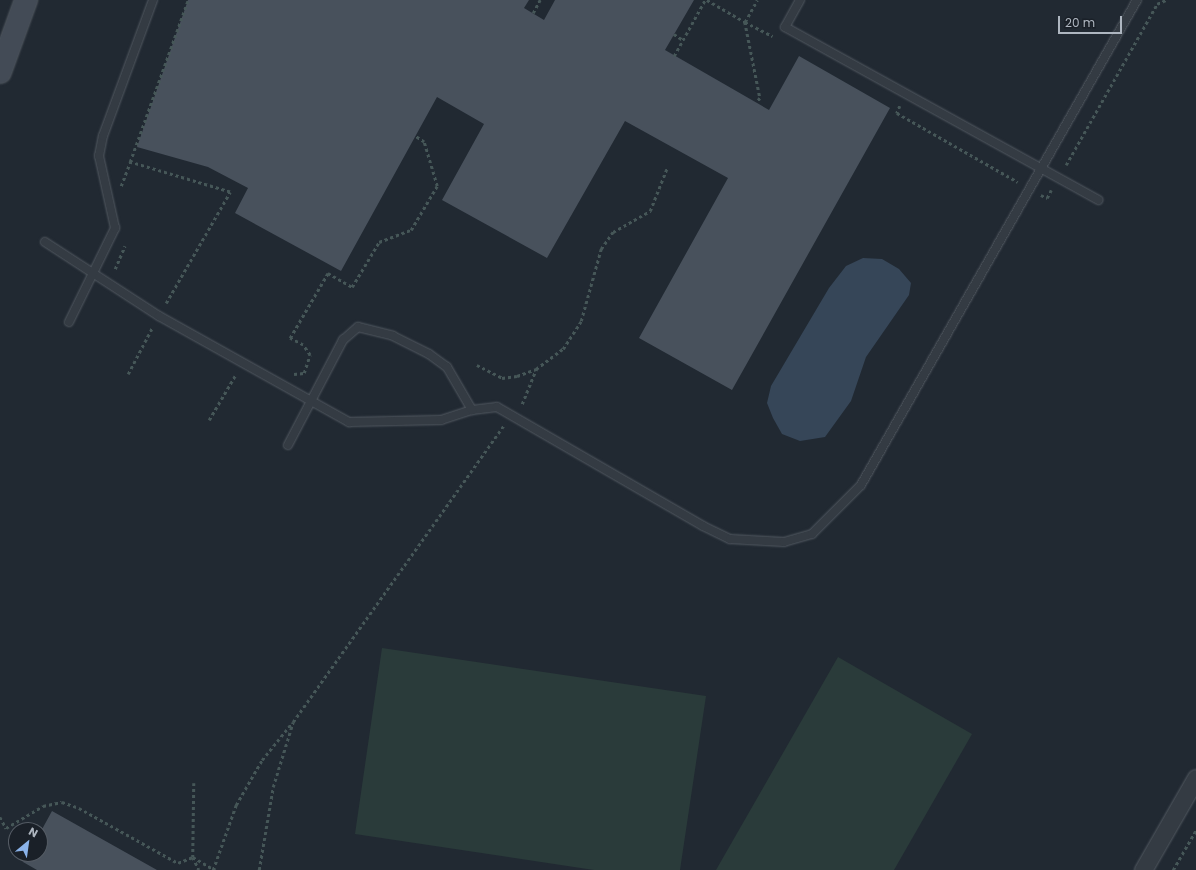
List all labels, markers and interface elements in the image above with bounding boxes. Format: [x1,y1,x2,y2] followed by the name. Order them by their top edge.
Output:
[1060,8,1124,34] scale bar
[1065,14,1095,31] text: 20 m
[8,822,48,862] north arrow
[26,823,41,841] text: N

